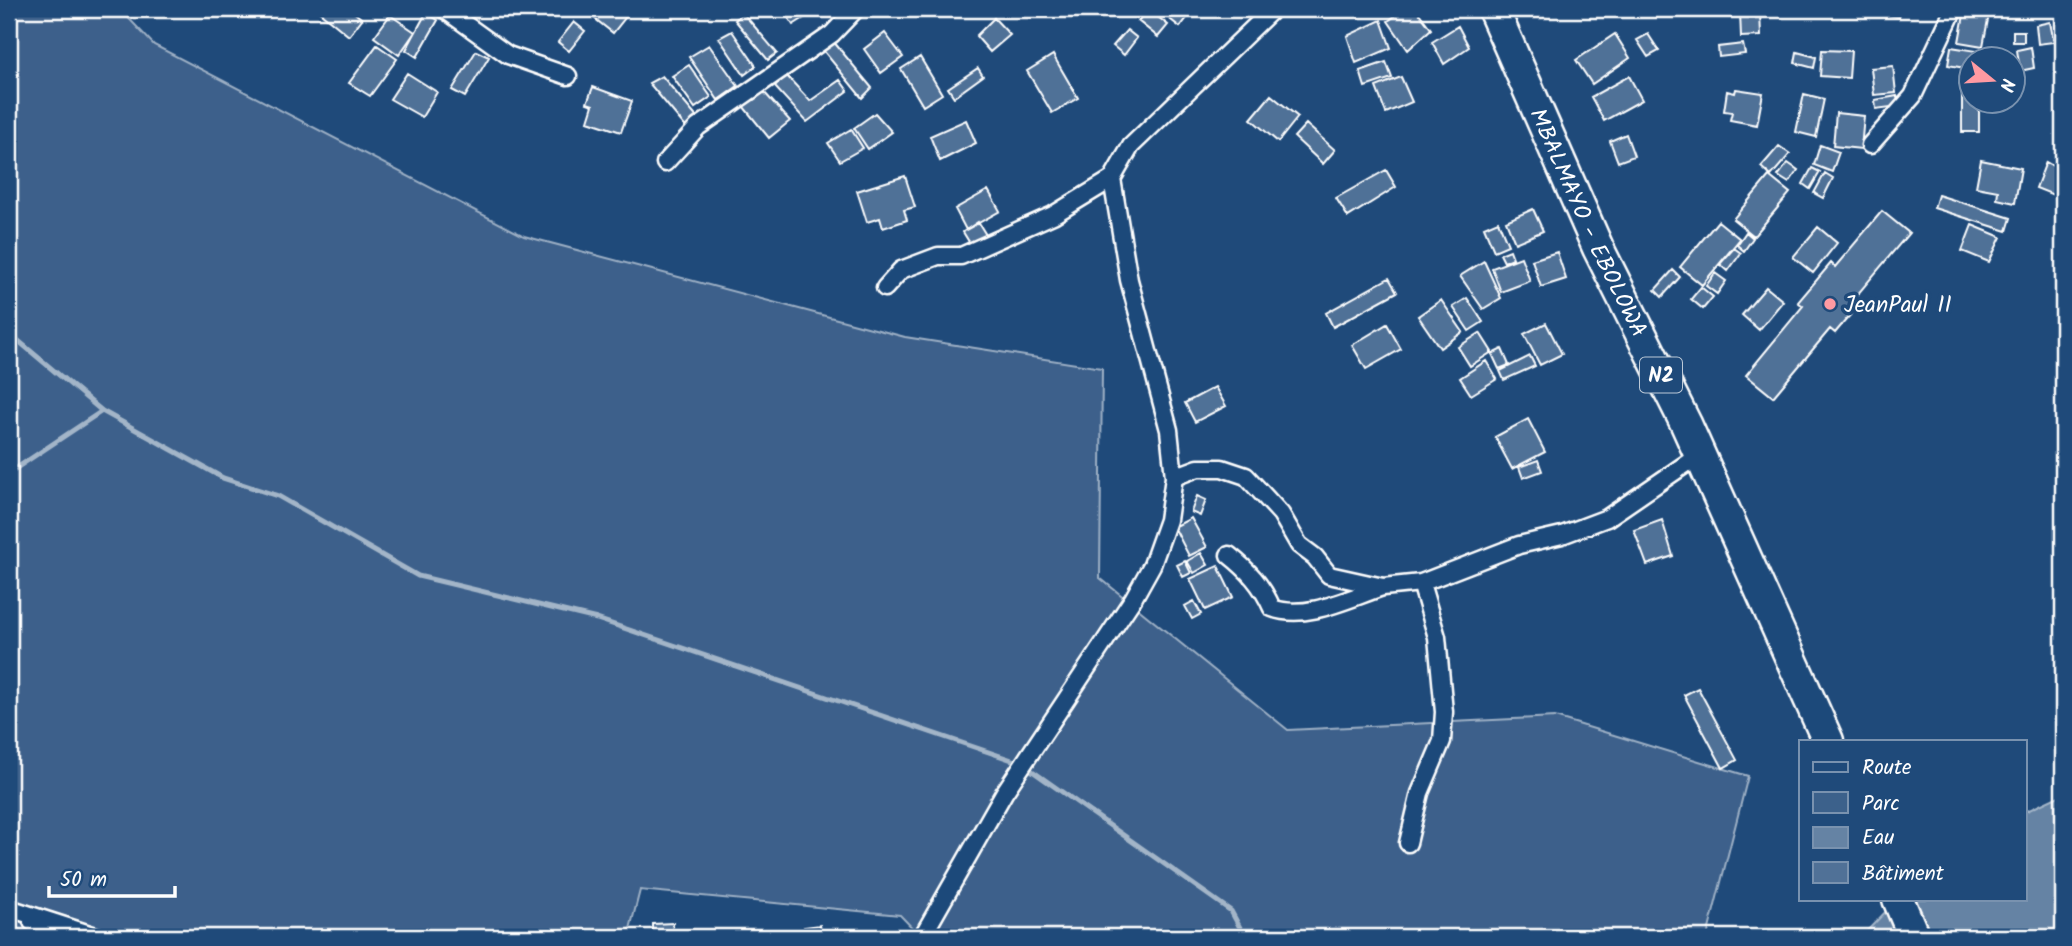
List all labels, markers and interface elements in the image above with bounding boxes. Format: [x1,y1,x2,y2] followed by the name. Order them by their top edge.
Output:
[1956,46,2026,116] north arrow
[1990,74,2022,95] text: N
[1519,103,1656,344] street label: MBALMAYO - EBOLOWA
[1844,288,1952,324] place label: JeanPaul II
[1822,296,1838,312] marker: JeanPaul II
[1640,358,1682,392] road number: N2
[1799,740,2026,900] legend
[1862,752,1912,785] text: Route
[1862,788,1900,821] text: Parc
[1862,822,1894,855] text: Eau
[49,855,175,899] scale bar
[1862,858,1945,891] text: Bâtiment
[60,864,107,897] text: 50 m

